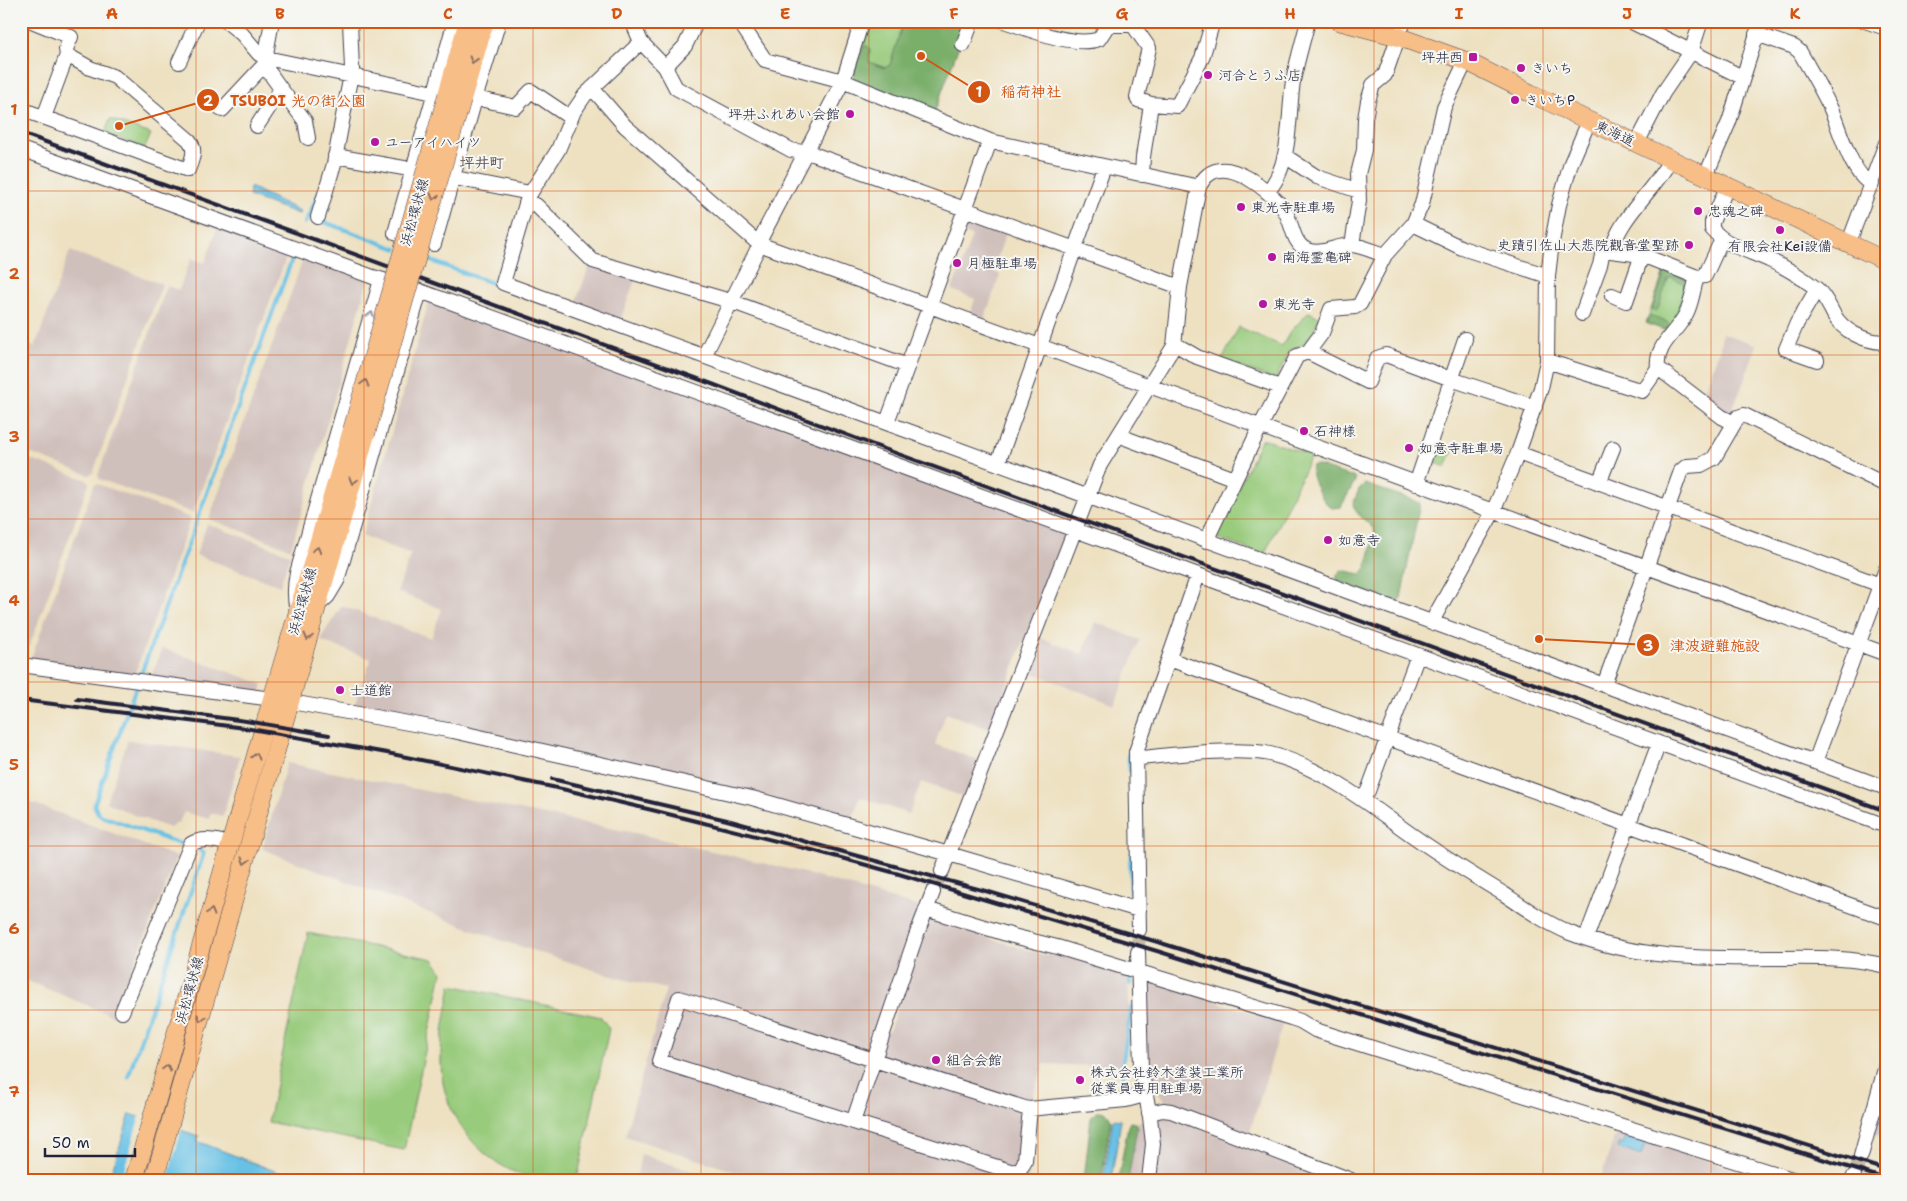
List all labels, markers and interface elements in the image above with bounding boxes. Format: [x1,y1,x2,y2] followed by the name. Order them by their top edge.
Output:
[106,3,118,24] text: A
[275,3,285,24] text: B
[443,3,453,24] text: C
[611,3,623,24] text: D
[780,3,790,24] text: E
[949,3,959,24] text: F
[1116,3,1129,24] text: G
[1284,3,1296,24] text: H
[1455,3,1464,24] text: I
[1622,3,1632,24] text: J
[1790,3,1801,24] text: K
[1421,48,1463,66] place label: 坪井西
[1467,51,1479,63] marker: 坪井西
[469,56,479,64] one-way arrow
[1531,59,1573,77] place label: きいち
[1515,62,1527,74] marker: きいち
[1218,66,1301,84] place label: 河合とうふ店
[1202,69,1214,81] marker: 河合とうふ店
[966,77,1071,107] callout: 稲荷神社
[976,82,983,102] text: 1
[1001,82,1061,102] text: 稲荷神社
[195,85,376,115] callout: TSUBOI 光の街公園
[203,91,214,111] text: 2
[230,91,366,111] text: TSUBOI 光の街公園
[1525,91,1575,109] place label: きいちP
[1509,94,1521,106] marker: きいちP
[10,99,18,120] text: 1
[728,105,840,123] place label: 坪井ふれあい会館
[844,108,856,120] marker: 坪井ふれあい会館
[1592,116,1638,150] street label: 東海道
[385,133,481,151] place label: ユーアイハイツ
[369,136,381,148] marker: ユーアイハイツ
[459,153,505,173] district label: 坪井町
[396,176,432,248] street label: 浜松環状線
[429,192,440,201] one-way arrow
[1251,198,1335,216] place label: 東光寺駐車場
[1235,201,1247,213] marker: 東光寺駐車場
[1708,202,1764,220] place label: 忠魂之碑
[1692,205,1704,217] marker: 忠魂之碑
[1774,224,1786,236] marker: 有限会社Kei設備
[1497,236,1679,254] place label: 史蹟引佐山大悲院觀音堂聖跡
[1728,237,1832,255] place label: 有限会社Kei設備
[1683,239,1695,251] marker: 史蹟引佐山大悲院觀音堂聖跡
[1282,248,1352,266] place label: 南海霊亀碑
[1266,251,1278,263] marker: 南海霊亀碑
[967,254,1037,272] place label: 月極駐車場
[951,257,963,269] marker: 月極駐車場
[8,263,20,284] text: 2
[1273,295,1315,313] place label: 東光寺
[1257,298,1269,310] marker: 東光寺
[366,311,376,320] one-way arrow
[359,379,370,388] one-way arrow
[1314,422,1356,440] place label: 石神様
[1298,425,1310,437] marker: 石神様
[8,426,20,447] text: 3
[1419,439,1503,457] place label: 如意寺駐車場
[1403,442,1415,454] marker: 如意寺駐車場
[348,477,358,485] one-way arrow
[1338,531,1380,549] place label: 如意寺
[1322,534,1334,546] marker: 如意寺
[312,546,322,554] one-way arrow
[284,565,320,637] street label: 浜松環状線
[8,590,20,611] text: 4
[1635,630,1770,660] callout: 津波避難施設
[304,633,314,641] one-way arrow
[1643,636,1653,656] text: 3
[1670,636,1760,656] text: 津波避難施設
[350,681,392,699] place label: 士道館
[334,684,346,696] marker: 士道館
[250,751,261,760] one-way arrow
[9,754,19,775] text: 5
[241,857,251,865] one-way arrow
[206,908,216,917] one-way arrow
[8,918,20,939] text: 6
[171,954,207,1026] street label: 浜松環状線
[196,1013,206,1021] one-way arrow
[946,1051,1002,1069] place label: 組合会館
[930,1054,942,1066] marker: 組合会館
[1090,1063,1244,1097] place label: 株式会社鈴木塗装工業所 従業員専用駐車場
[161,1065,171,1073] one-way arrow
[1074,1074,1086,1086] marker: 株式会社鈴木塗装工業所 従業員専用駐車場
[8,1081,20,1102] text: 7
[45,1126,135,1158] scale bar
[52,1133,90,1153] text: 50 m

